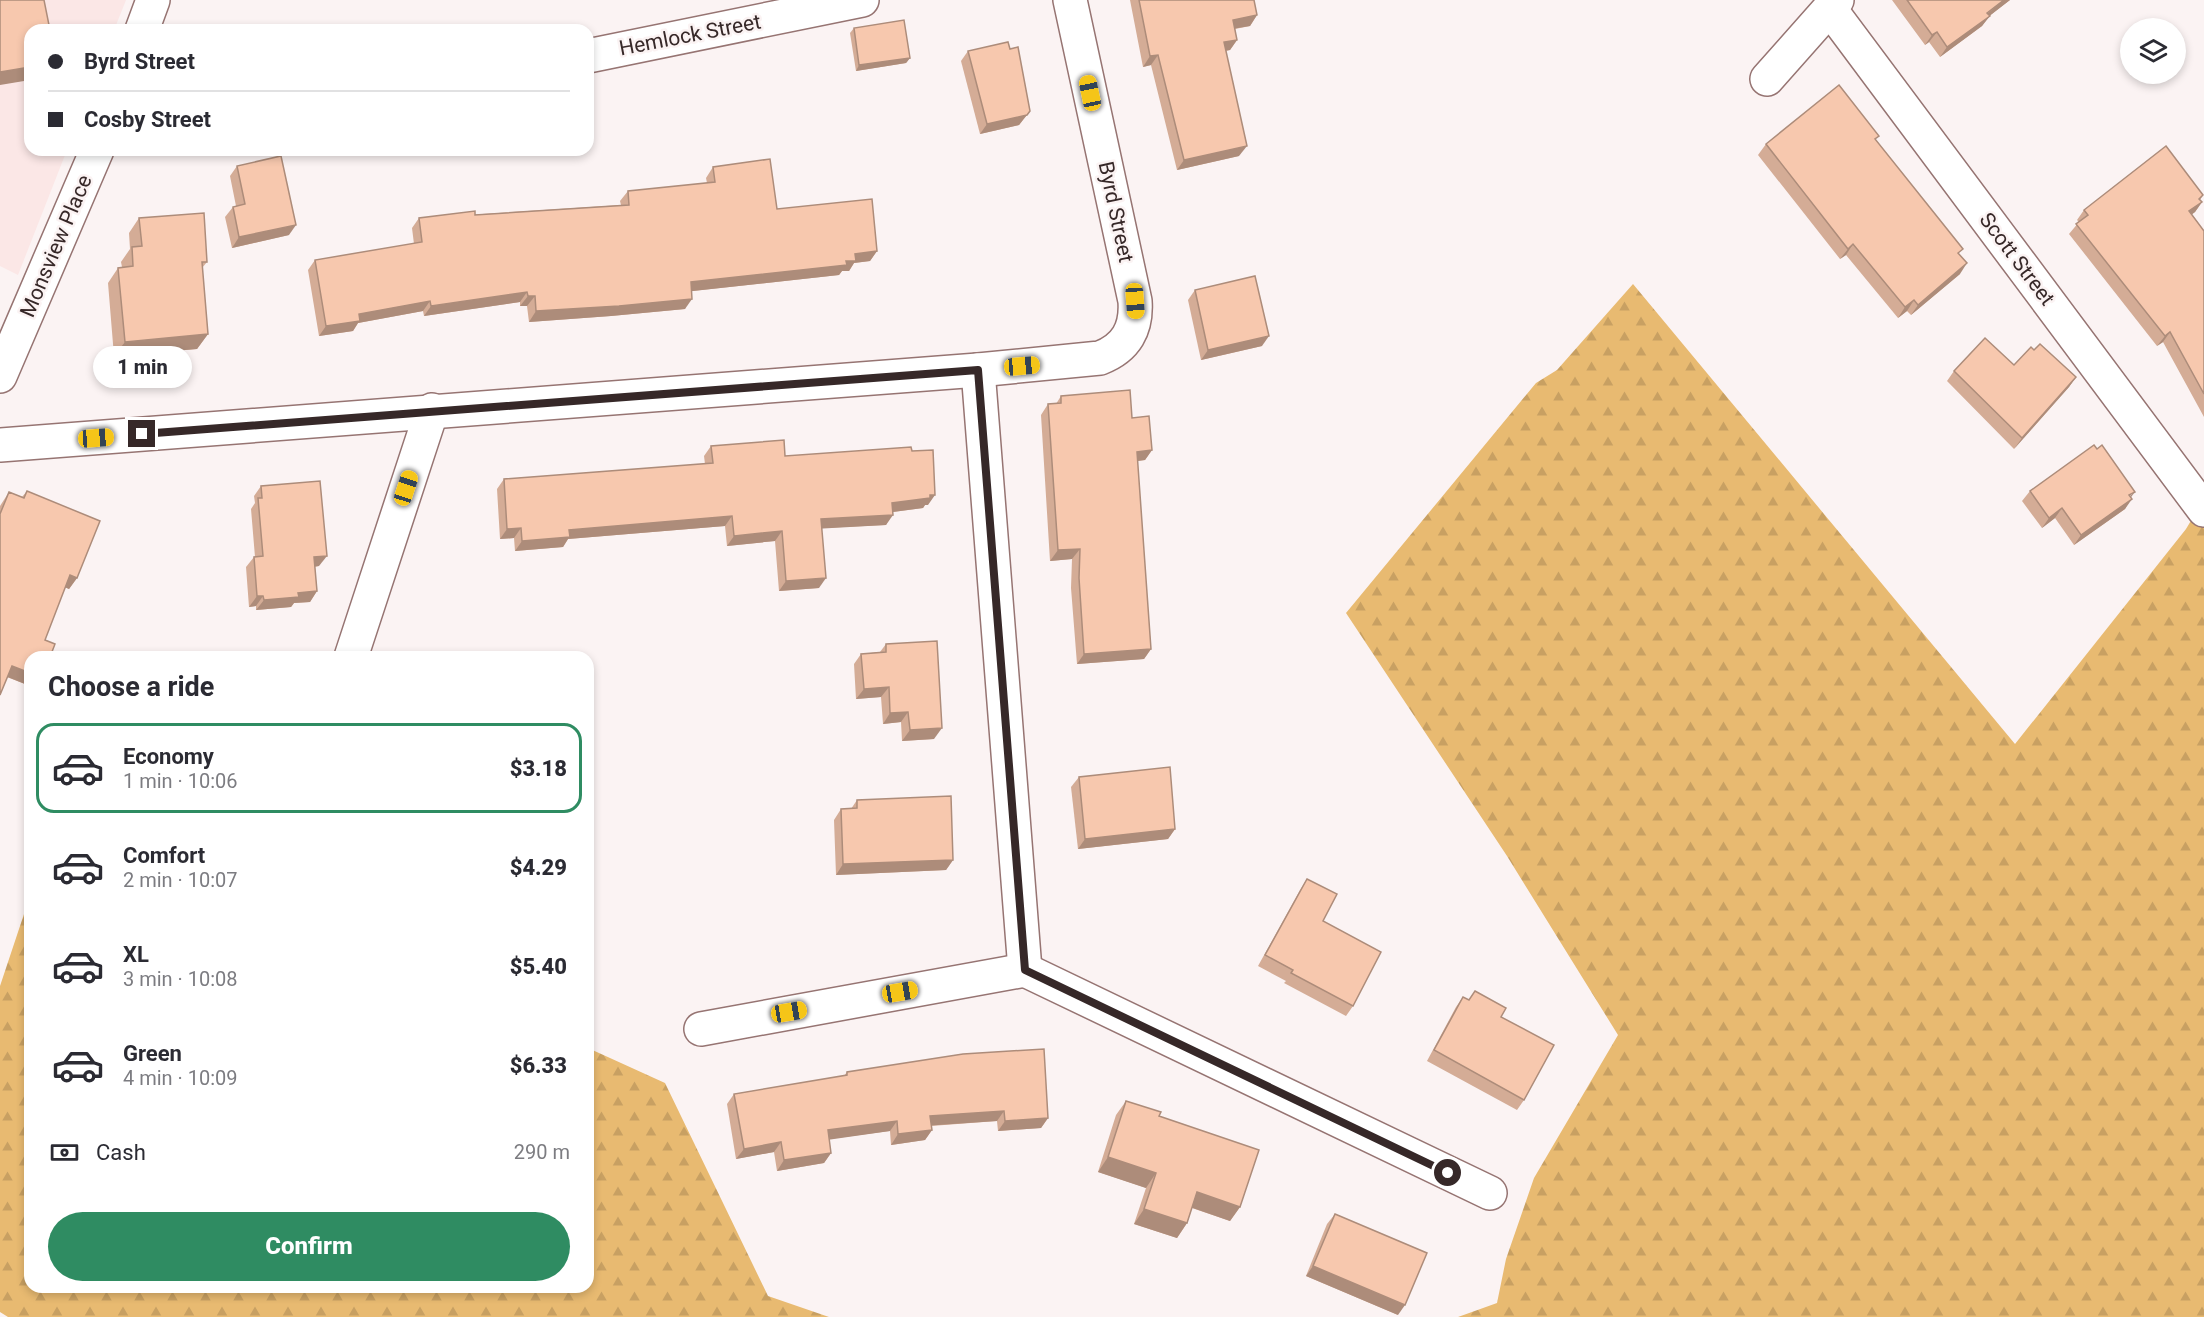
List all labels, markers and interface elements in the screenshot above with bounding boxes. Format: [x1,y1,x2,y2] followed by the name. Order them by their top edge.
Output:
[617,9,763,61] street label: Hemlock Street
[2120,18,2186,84] map controls
[2120,18,2186,84] button: layers
[84,49,195,74] text: Byrd Street
[1077,74,1103,112] car
[84,107,211,132] text: Cosby Street
[1094,159,1138,265] street label: Byrd Street
[15,171,97,321] street label: Monsview Place
[1974,208,2060,310] street label: Scott Street
[1125,282,1145,320] car
[92,347,192,389] callout: 1 min
[117,355,168,379] text: 1 min
[1003,355,1041,377] car
[128,420,155,447] route end
[77,428,115,448] car
[392,468,420,508] car
[48,671,214,703] text: Choose a ride
[51,741,105,795] icon: car
[123,744,214,769] text: Economy
[510,756,567,781] text: $3.18
[123,769,238,793] text: 1 min · 10:06
[51,840,105,894] icon: car
[123,843,205,868] text: Comfort
[510,855,567,880] text: $4.29
[123,868,238,892] text: 2 min · 10:07
[51,939,105,993] icon: car
[123,942,149,967] text: XL
[510,954,567,979] text: $5.40
[123,967,238,991] text: 3 min · 10:08
[881,980,919,1004] car
[770,1000,808,1024] car
[51,1038,105,1092] icon: car
[123,1041,182,1066] text: Green
[510,1053,567,1078] text: $6.33
[123,1066,238,1090] text: 4 min · 10:09
[48,1136,81,1169] icon: cash
[96,1140,146,1165] text: Cash
[514,1140,570,1164] text: 290 m
[1434,1159,1461,1186] route start
[48,1212,570,1281] button: Confirm

